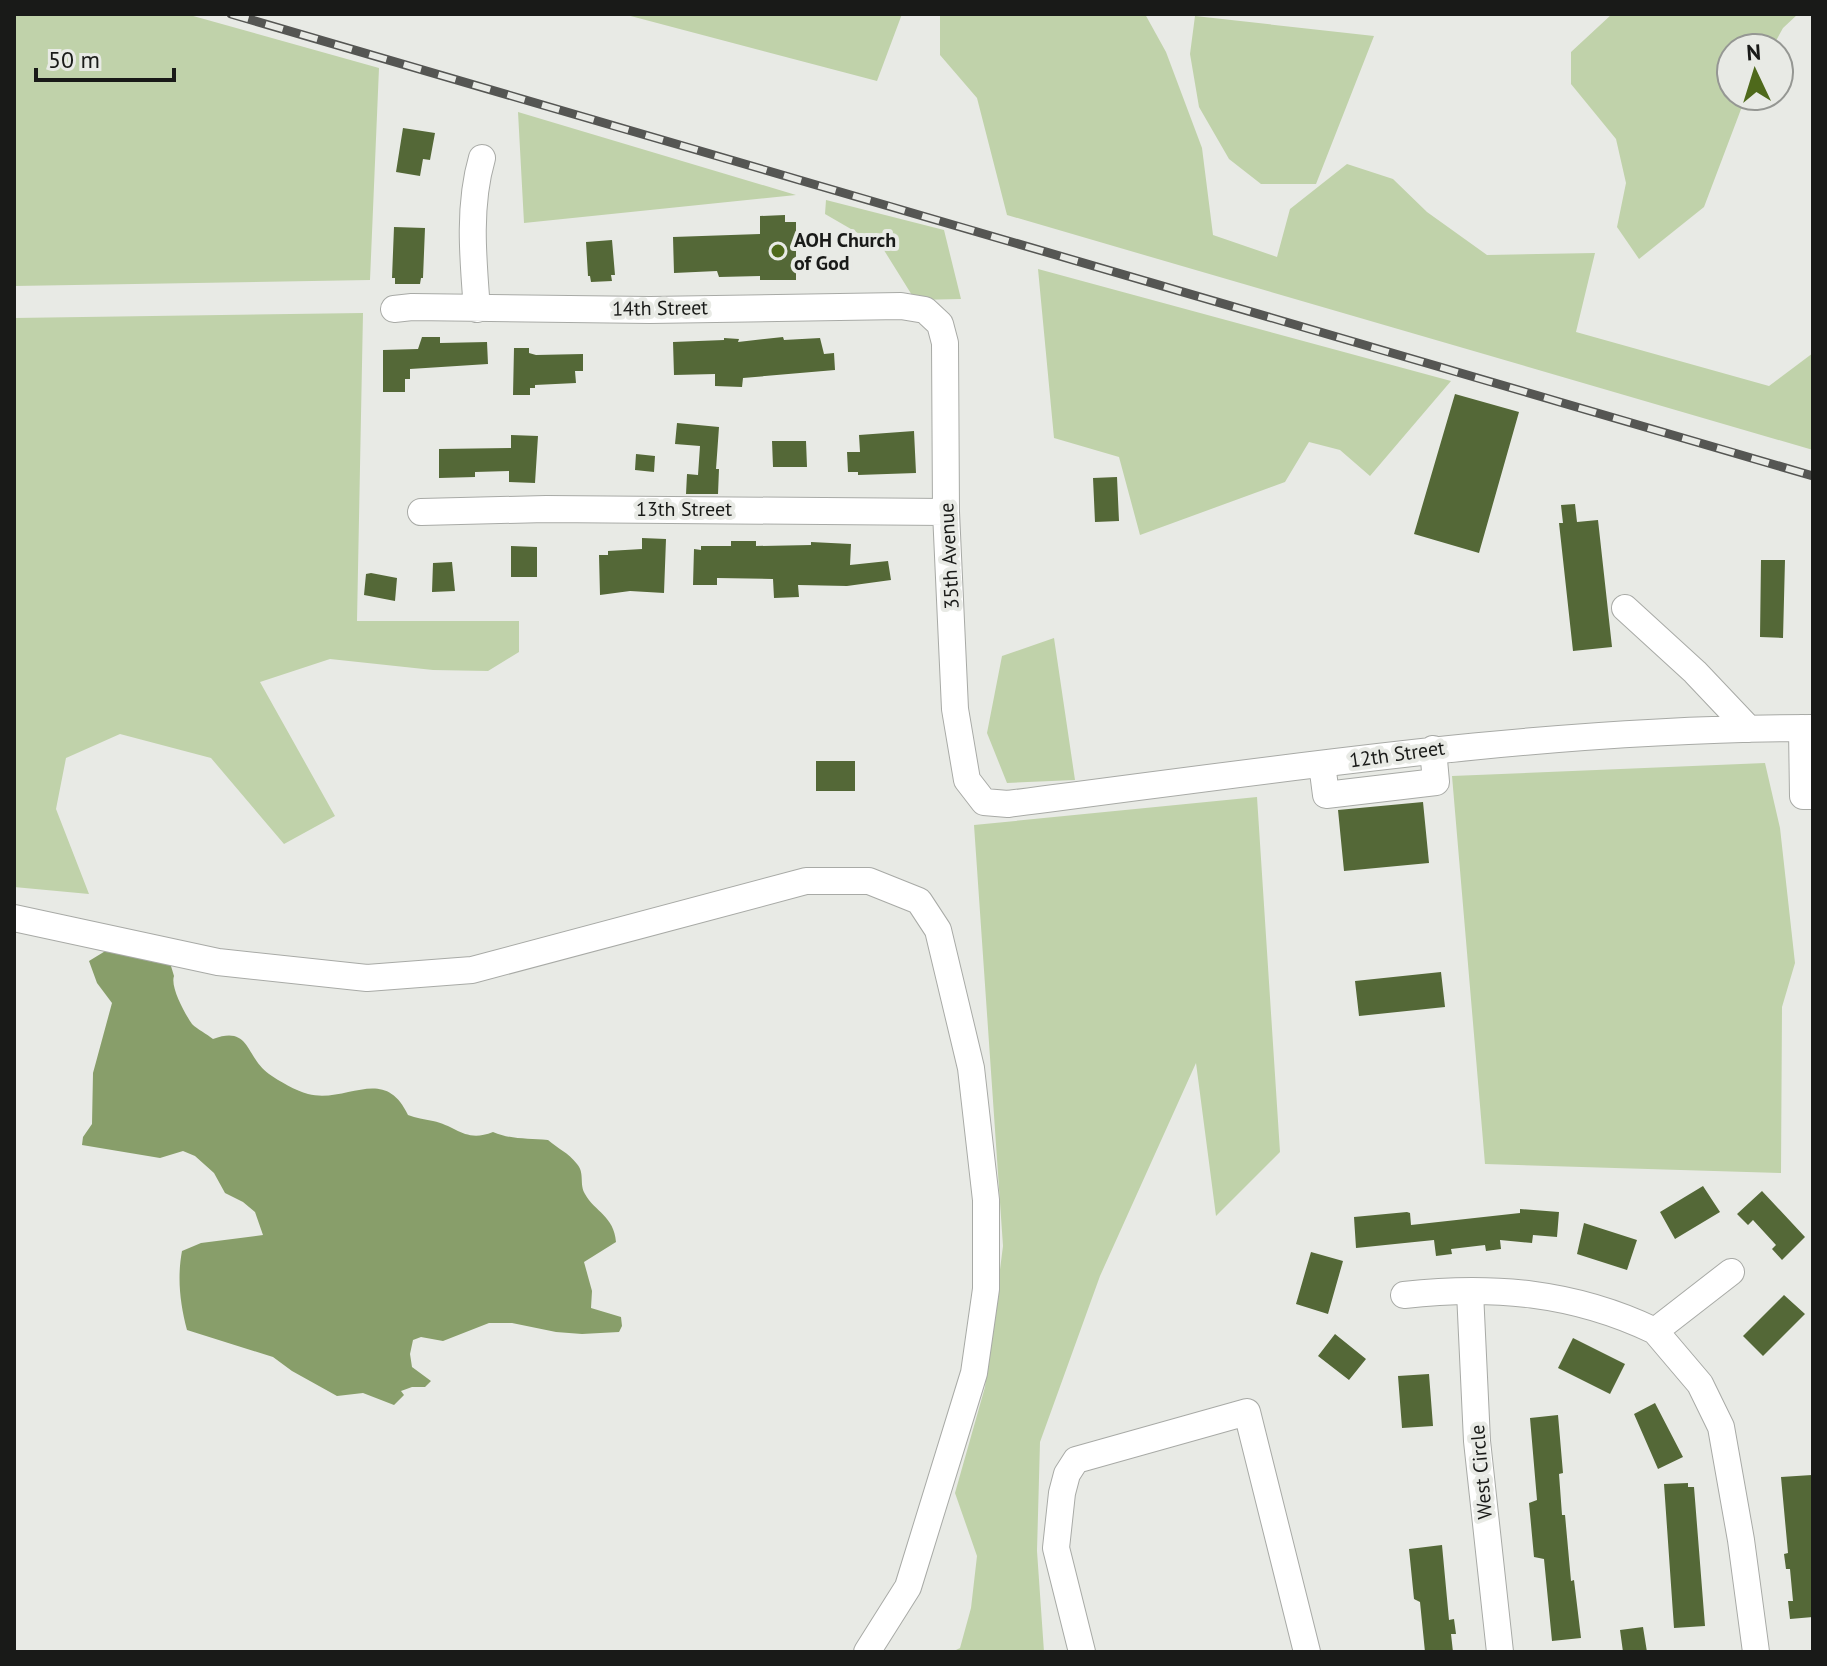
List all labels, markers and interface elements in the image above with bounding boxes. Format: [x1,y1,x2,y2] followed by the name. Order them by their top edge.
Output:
[36,32,174,82] scale bar
[1715,32,1795,112] north arrow
[1745,38,1762,67] text: N
[48,44,100,75] text: 50 m
[794,227,896,276] place label: AOH Church of God
[769,242,787,260] marker: AOH Church of God
[612,294,708,322] street label: 14th Street
[636,496,732,522] street label: 13th Street
[933,502,965,610] street label: 35th Avenue
[1348,734,1447,774] street label: 12th Street
[1464,1424,1498,1520] street label: West Circle

